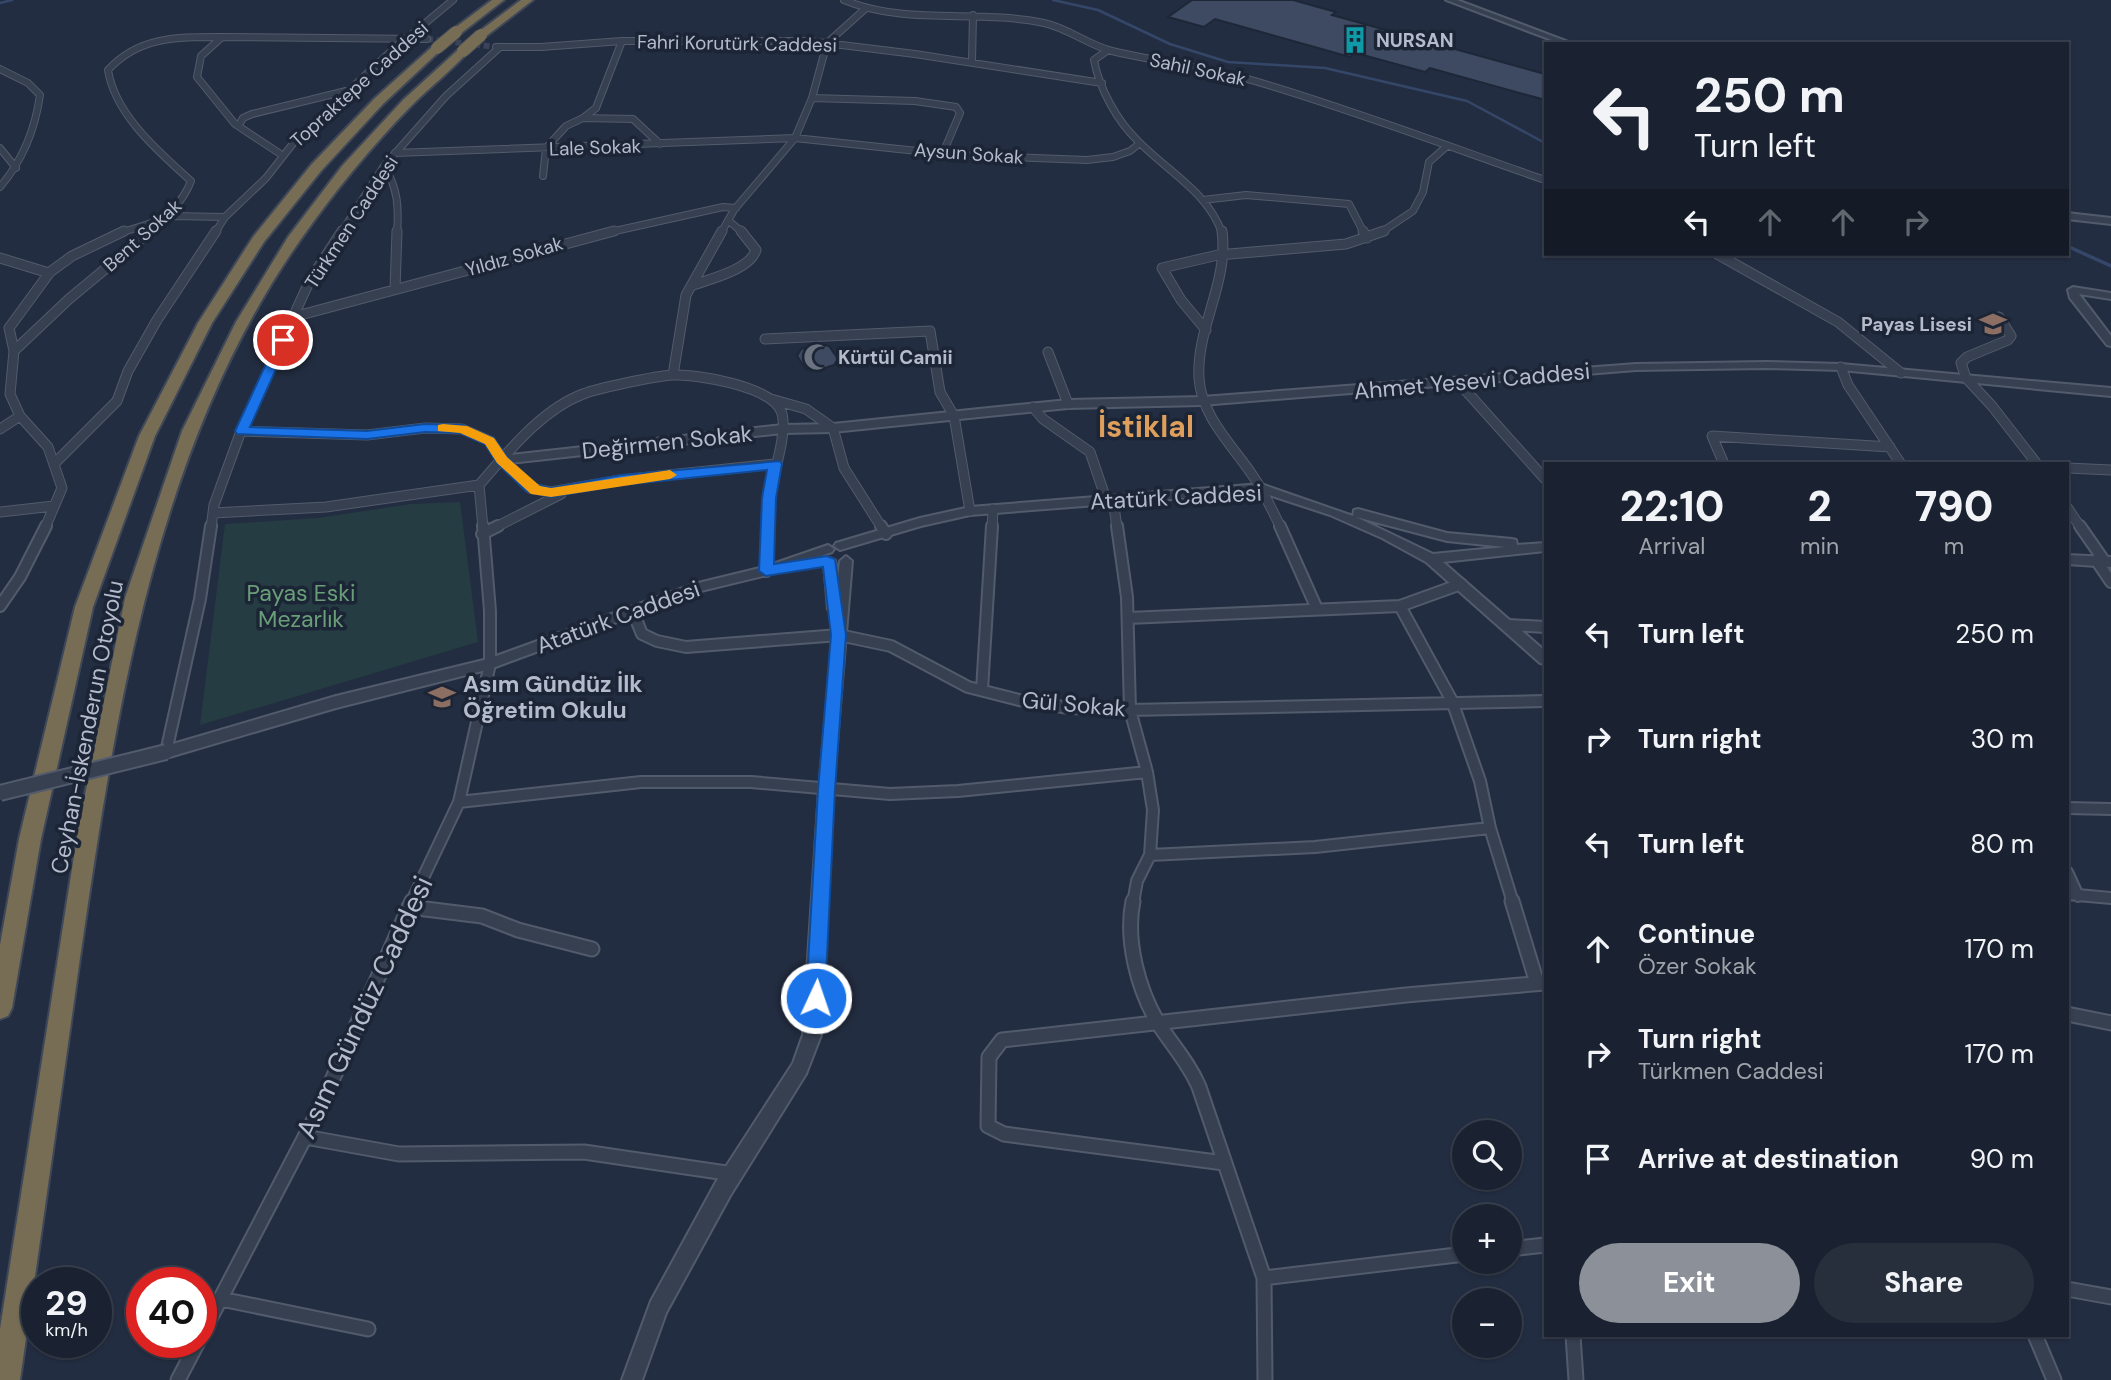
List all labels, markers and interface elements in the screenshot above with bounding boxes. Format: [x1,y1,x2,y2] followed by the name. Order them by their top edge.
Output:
[285,16,434,153] street label: Topraktepe Caddesi
[1340,25,1370,55] building icon: NURSAN
[1376,28,1454,53] place label: NURSAN
[637,29,837,58] street label: Fahri Korutürk Caddesi
[1147,47,1249,92] street label: Sahil Sokak
[1694,63,1845,127] text: 250 m
[1579,70,1670,161] icon: left
[1694,125,1816,167] text: Turn left
[549,133,642,162] street label: Lale Sokak
[913,137,1025,170] street label: Aysun Sokak
[299,151,404,293] street label: Türkmen Caddesi
[98,193,187,277] street label: Bent Sokak
[1678,203,1716,241] icon: left
[1751,203,1789,241] icon: ahead
[1824,203,1862,241] icon: ahead
[1897,203,1935,241] icon: right
[462,231,566,282] street label: Yıldız Sokak
[1978,309,2008,339] school or university icon: Payas Lisesi
[253,310,313,370] pin
[1861,312,1972,337] place label: Payas Lisesi
[264,321,302,359] icon: arrive
[802,342,832,372] mosque icon: Kürtül Camii
[838,345,953,370] place label: Kürtül Camii
[1353,356,1591,406] street label: Ahmet Yesevi Caddesi
[1098,407,1194,446] district label: İstiklal
[580,418,754,466] street label: Değirmen Sokak
[1089,478,1263,516] street label: Atatürk Caddesi
[1620,479,1724,534] text: 22:10
[1807,479,1832,534] text: 2
[1915,479,1993,534] text: 790
[1638,531,1705,561] text: Arrival
[1800,531,1839,561] text: min
[1944,531,1964,561] text: m
[532,574,704,660] street label: Atatürk Caddesi
[44,578,130,876] street label: Ceyhan-İskenderun Otoyolu
[247,578,355,634] park label: Payas Eski Mezarlık
[1579,615,1617,653] icon: left
[1638,617,1745,651] text: Turn left
[1955,617,2034,651] text: 250 m
[463,669,643,725] place label: Asım Gündüz İlk Öğretim Okulu
[427,682,457,712] school or university icon: Asım Gündüz İlk Öğretim Okulu
[1021,685,1128,724] street label: Gül Sokak
[1579,720,1617,758] icon: right
[1638,722,1762,756] text: Turn right
[1971,722,2034,756] text: 30 m
[1579,825,1617,863] icon: left
[1638,827,1745,861] text: Turn left
[1970,827,2034,861] text: 80 m
[287,870,442,1144] street label: Asım Gündüz Caddesi
[1638,917,1755,951] text: Continue
[1579,930,1617,968] icon: ahead
[1965,932,2034,966] text: 170 m
[1638,951,1757,981] text: Özer Sokak
[779,961,853,1035] position arrow
[1638,1022,1762,1056] text: Turn right
[1579,1035,1617,1073] icon: right
[1965,1037,2034,1071] text: 170 m
[1638,1056,1824,1086] text: Türkmen Caddesi
[1452,1120,1522,1358] map controls
[1452,1120,1522,1190] button: search
[1579,1140,1617,1178] icon: arrive
[1638,1142,1899,1176] text: Arrive at destination
[1970,1142,2034,1176] text: 90 m
[1452,1204,1522,1274] button: +
[1579,1243,1800,1323] button: Exit
[1814,1243,2034,1323] button: Share
[126,1267,217,1358] speed limit sign: 40
[45,1280,88,1326] text: 29
[1452,1288,1522,1358] button: −
[45,1318,88,1342] text: km/h

